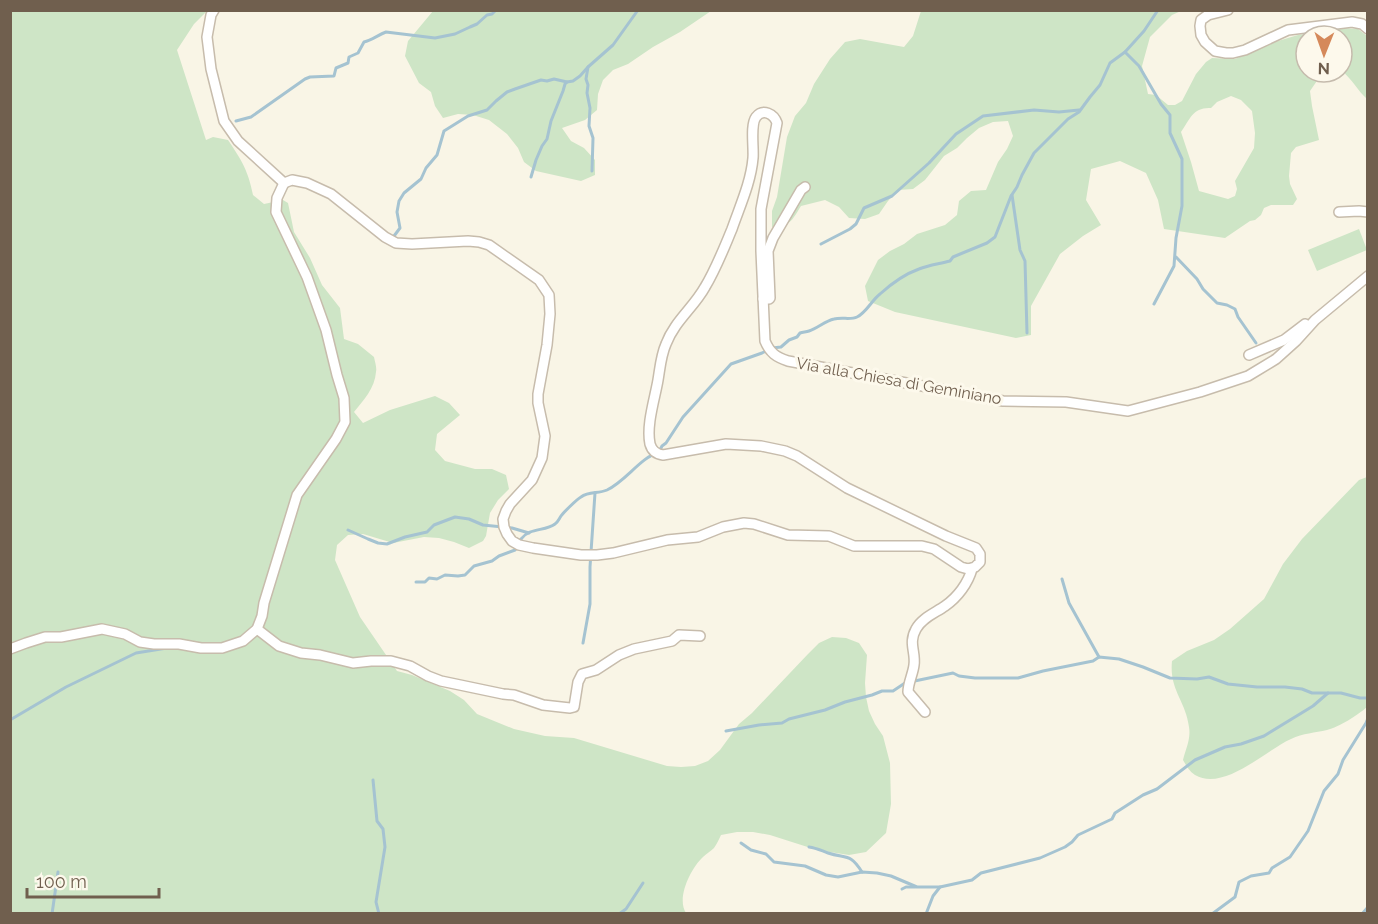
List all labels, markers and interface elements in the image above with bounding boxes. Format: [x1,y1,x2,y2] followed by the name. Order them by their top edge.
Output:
[1294,24,1354,84] north arrow
[1317,59,1330,78] text: N
[795,354,1003,408] street label: Via alla Chiesa di Geminiano
[27,861,159,899] scale bar
[36,871,87,892] text: 100 m

